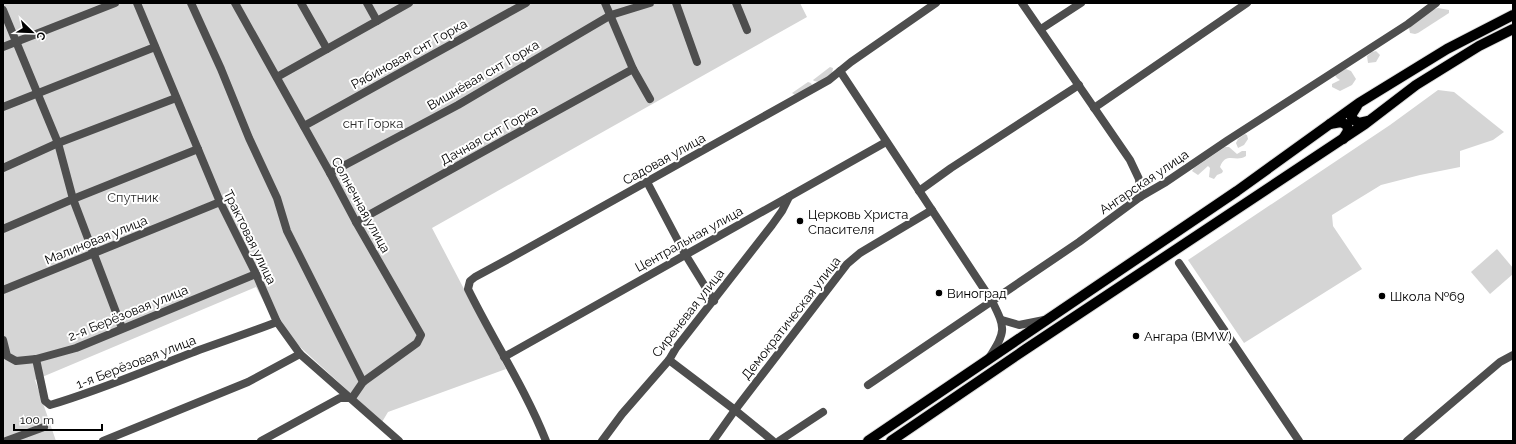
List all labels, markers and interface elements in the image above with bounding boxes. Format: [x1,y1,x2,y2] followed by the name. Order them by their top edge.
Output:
[12,12,52,52] north arrow
[348,16,470,92] street label: Рябиновая снт Горка
[33,30,48,42] text: С
[424,37,542,113] street label: Вишнёвая снт Горка
[438,102,540,168] street label: Дачная снт Горка
[343,116,403,131] park label: снт Горка
[620,130,708,188] street label: Садовая улица
[1097,147,1191,217] street label: Ангарская улица
[328,155,394,255] street label: Солнечная улица
[221,187,279,287] street label: Трактовая улица
[107,190,159,205] park label: Спутник
[632,203,746,275] street label: Центральная улица
[808,207,908,237] place label: Церковь Христа Спасителя
[42,213,150,267] street label: Малиновая улица
[795,216,805,226] marker: Церковь Христа Спасителя
[738,254,844,382] street label: Демократическая улица
[649,266,727,360] street label: Сиреневая улица
[66,282,190,344] street label: 2-я Берёзовая улица
[947,286,1007,301] place label: Виноград
[934,288,944,298] marker: Виноград
[1390,289,1465,304] place label: Школа №69
[1377,291,1387,301] marker: Школа №69
[1144,329,1232,344] place label: Ангара (BMW)
[1131,331,1141,341] marker: Ангара (BMW)
[74,332,198,392] street label: 1-я Берёзовая улица
[14,406,102,432] scale bar
[20,413,54,427] text: 100 m

